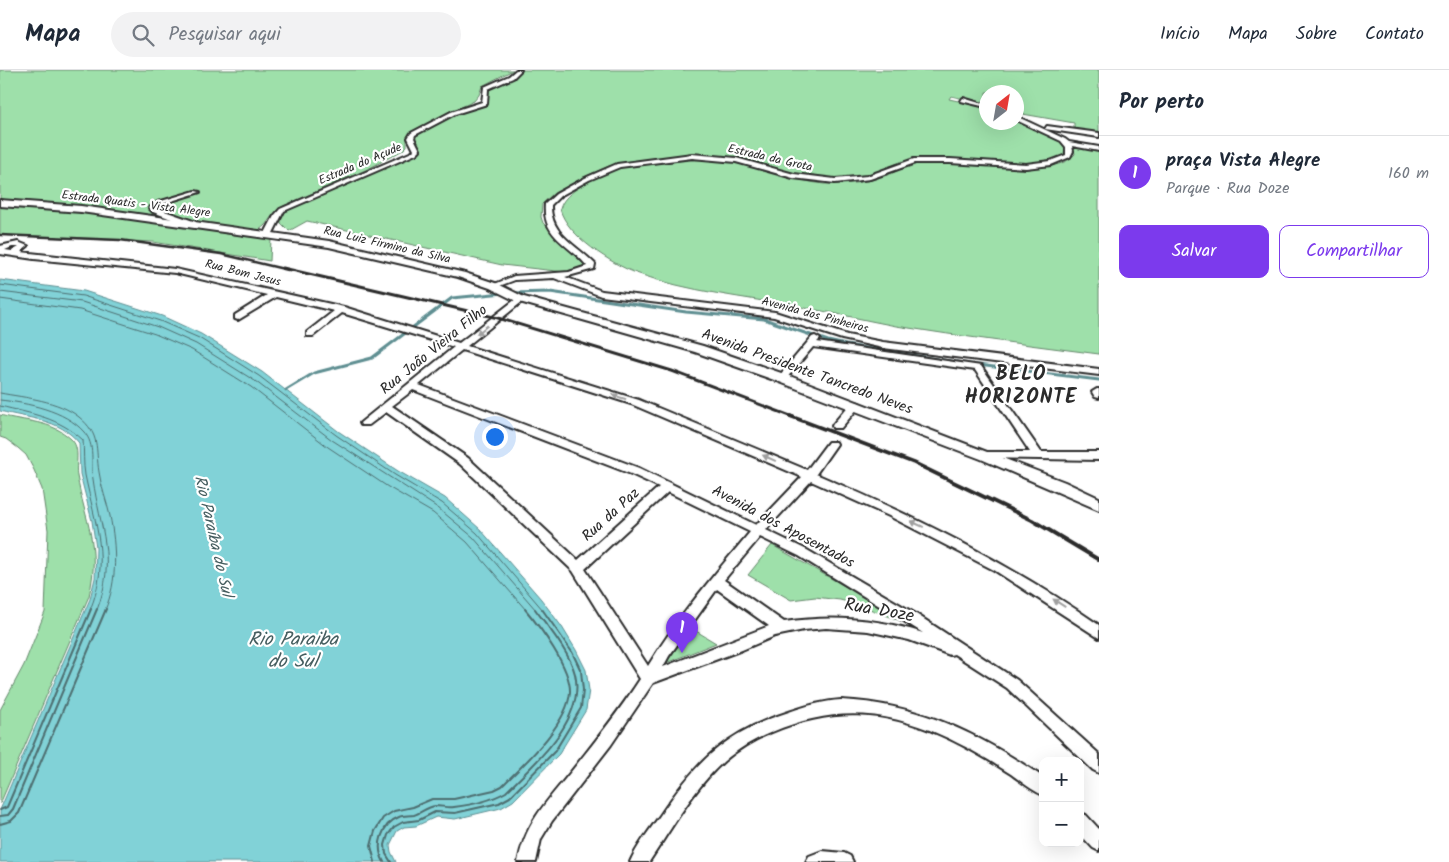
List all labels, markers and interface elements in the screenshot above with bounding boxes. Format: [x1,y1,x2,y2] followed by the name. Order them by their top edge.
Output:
[111,12,461,57] search box
[25,15,81,54] text: Mapa
[169,20,281,50] text: Pesquisar aqui
[1160,20,1200,49] text: Início
[1228,20,1268,49] text: Mapa
[1296,20,1337,49] text: Sobre
[1365,20,1424,49] text: Contato
[129,21,157,49] icon: search
[979,85,1024,130] north arrow
[1119,86,1204,119] text: Por perto
[315,138,405,190] street label: Estrada do Açude
[726,139,815,177] street label: Estrada da Grota
[1166,146,1320,176] text: praça Vista Alegre
[1133,161,1137,186] text: 1
[1388,161,1429,186] text: 160 m
[1166,176,1289,201] text: Parque · Rua Doze
[61,185,212,223] street label: Estrada Quatis - Vista Alegre
[322,221,453,269] street label: Rua Luiz Firmino da Silva
[1119,225,1269,278] button: Salvar
[1279,225,1429,278] button: Compartilhar
[203,254,283,292] street label: Rua Bom Jesus
[760,292,870,338] street label: Avenida dos Pinheiros
[375,299,493,401] street label: Rua João Vieira Filho
[698,323,916,422] street label: Avenida Presidente Tancredo Neves
[476,325,489,336] one-way arrow
[965,359,1077,414] district label: BELO HORIZONTE
[611,393,626,400] one-way arrow
[482,424,508,450] your location
[762,454,776,462] one-way arrow
[187,473,240,602] water label: Rio Paraíba do Sul
[707,479,859,575] street label: Avenida dos Aposentados
[576,482,646,548] street label: Rua da Paz
[910,520,925,529] one-way arrow
[842,591,916,631] street label: Rua Doze
[1053,599,1066,608] one-way arrow
[666,612,698,653] pin: 1
[248,625,339,677] water label: Rio Paraiba do Sul
[1039,757,1084,847] map controls
[1039,757,1084,802] button: +
[1039,802,1084,847] button: −

